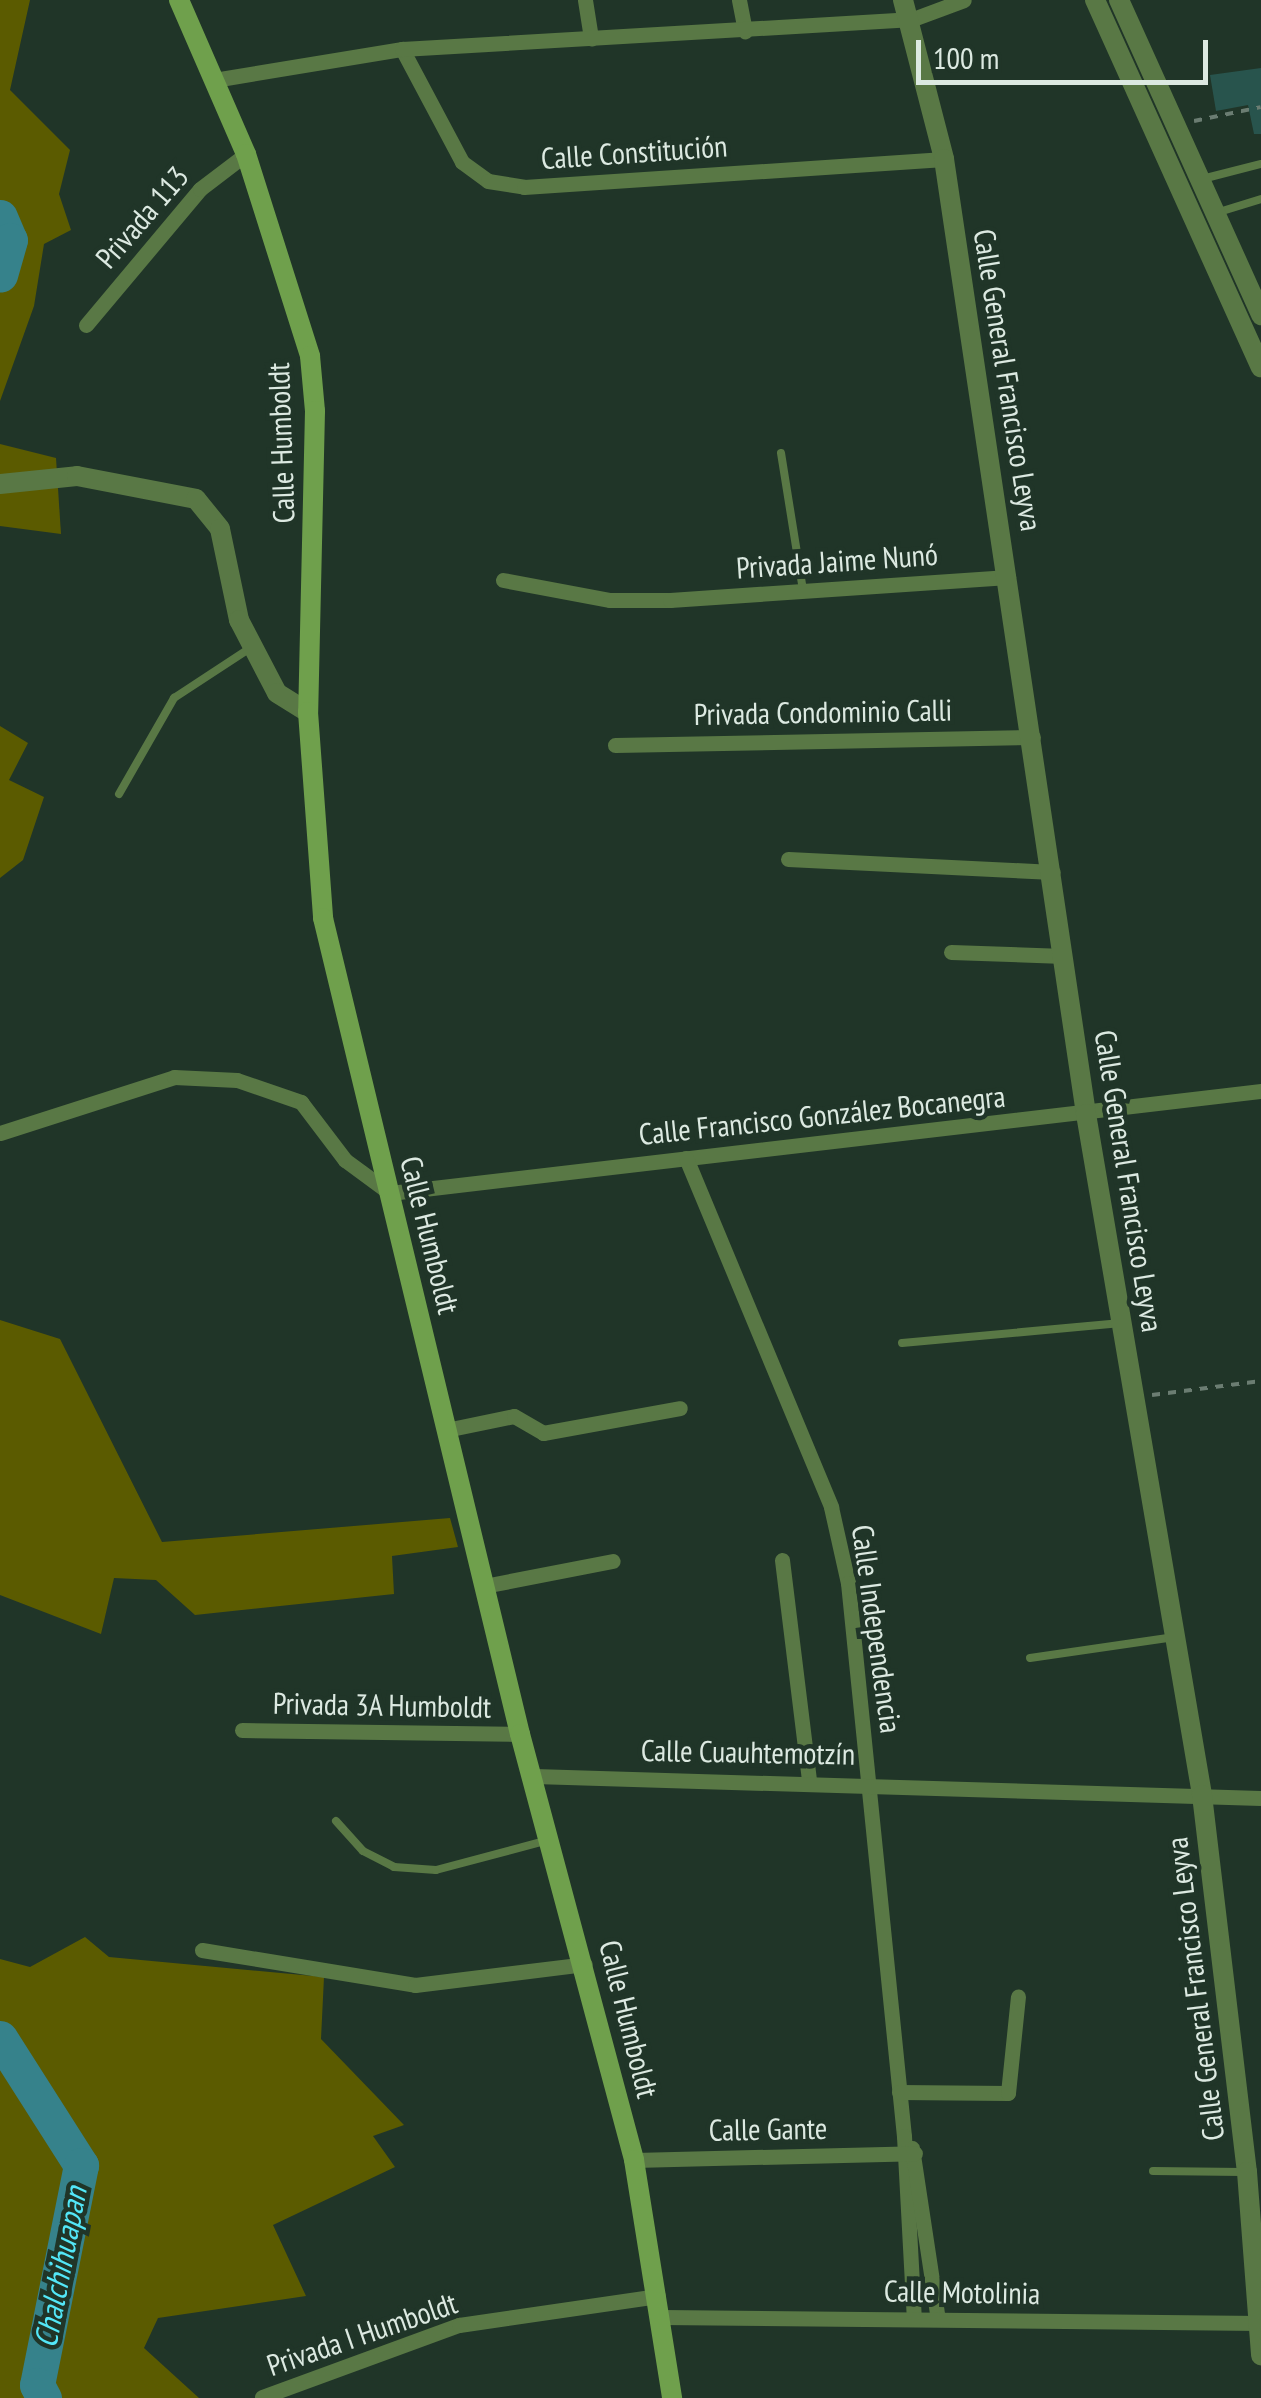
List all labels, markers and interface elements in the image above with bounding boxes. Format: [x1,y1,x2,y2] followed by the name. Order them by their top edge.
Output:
[921,20,1214,82] scale bar
[933,38,999,77] text: 100 m
[540,128,728,176] street label: Calle Constitución
[88,159,196,275] street label: Privada 113
[966,226,1050,534] street label: Calle General Francisco Leyva
[260,362,302,524] street label: Calle Humboldt
[735,536,939,586] street label: Privada Jaime Nunó
[694,692,952,732] street label: Privada Condominio Calli
[1087,1027,1171,1335] street label: Calle General Francisco Leyva
[637,1078,1007,1152] street label: Calle Francisco González Bocanegra
[393,1153,467,1317] street label: Calle Humboldt
[845,1523,909,1735] street label: Calle Independencia
[272,1685,492,1725] street label: Privada 3A Humboldt
[641,1732,855,1772] street label: Calle Cuauhtemotzín
[1159,1835,1231,2143] street label: Calle General Francisco Leyva
[592,1937,666,2101] street label: Calle Humboldt
[708,2110,828,2148] street label: Calle Gante
[26,2183,94,2351] water label: Chalchihuapan
[884,2273,1040,2311] street label: Calle Motolinia
[262,2285,462,2383] street label: Privada I Humboldt

